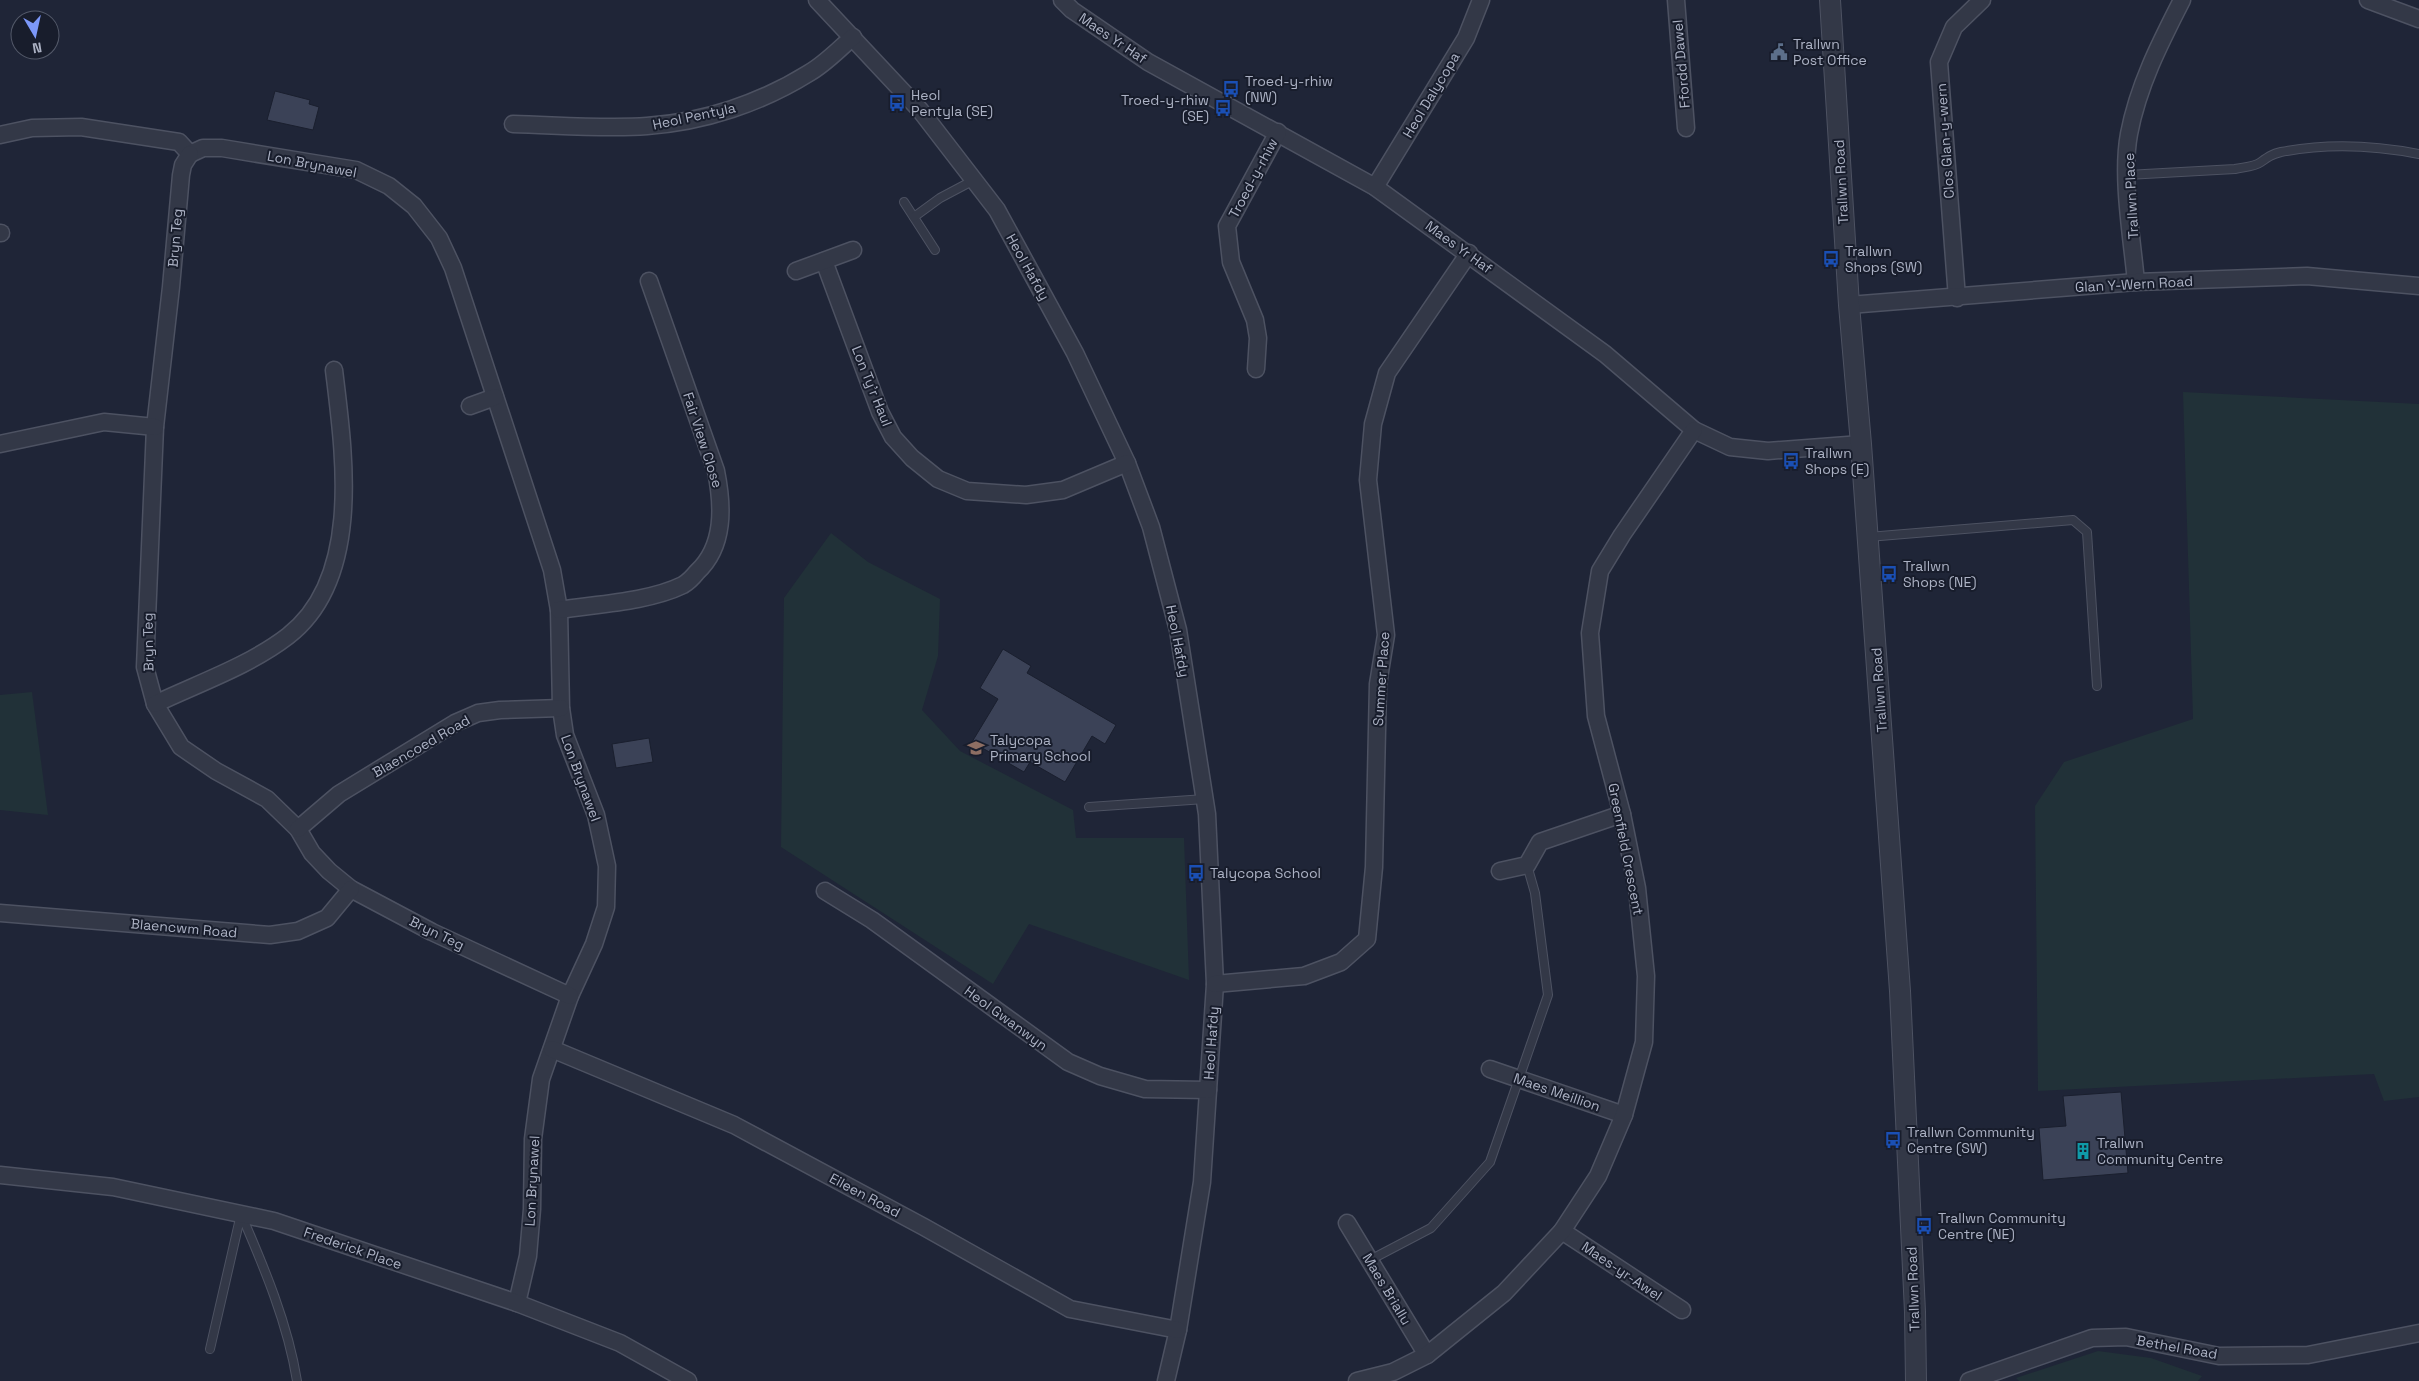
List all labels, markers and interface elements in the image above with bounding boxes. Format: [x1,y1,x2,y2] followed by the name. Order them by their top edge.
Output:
[1075,9,1151,67] street label: Maes Yr Haf
[10,10,60,60] north arrow
[1668,19,1694,109] street label: Ffordd Dawel
[1793,35,1867,69] place label: Trallwn Post Office
[31,38,43,57] text: N
[1769,42,1789,62] public building icon: Trallwn Post Office
[1398,49,1464,141] street label: Heol Dalycopa
[1245,72,1333,106] place label: Troed-y-rhiw (NW)
[1221,79,1241,99] bus stop icon: Troed-y-rhiw (NW)
[1932,83,1958,199] street label: Clos Glan-y-wern
[911,86,993,120] place label: Heol Pentyla (SE)
[1121,91,1209,125] place label: Troed-y-rhiw (SE)
[887,93,907,113] bus stop icon: Heol Pentyla (SE)
[651,98,737,134] street label: Heol Pentyla
[1213,98,1233,118] bus stop icon: Troed-y-rhiw (SE)
[1224,135,1282,221] street label: Troed-y-rhiw
[1830,139,1852,225] street label: Trallwn Road
[266,146,358,182] street label: Lon Brynawel
[2120,152,2142,240] street label: Trallwn Place
[163,208,187,268] street label: Bryn Teg
[1422,217,1496,277] street label: Maes Yr Haf
[1002,231,1054,303] street label: Heol Hafdy
[1845,242,1922,276] place label: Trallwn Shops (SW)
[1821,249,1841,269] bus stop icon: Trallwn Shops (SW)
[2074,272,2194,296] street label: Glan Y-Wern Road
[848,343,896,429] street label: Lon Ty'r Haul
[679,390,727,490] street label: Fair View Close
[1805,444,1869,478] place label: Trallwn Shops (E)
[1781,451,1801,471] bus stop icon: Trallwn Shops (E)
[1903,557,1977,591] place label: Trallwn Shops (NE)
[1879,564,1899,584] bus stop icon: Trallwn Shops (NE)
[1162,603,1194,679] street label: Heol Hafdy
[138,612,158,672] street label: Bryn Teg
[1369,631,1393,727] street label: Summer Place
[1867,647,1891,733] street label: Trallwn Road
[369,711,473,781] street label: Blaencoed Road
[990,731,1091,765] place label: Talycopa Primary School
[557,732,605,824] street label: Lon Brynawel
[966,738,986,758] school or university icon: Talycopa Primary School
[1604,782,1648,916] street label: Greenfield Crescent
[1186,863,1206,883] bus stop icon: Talycopa School
[1210,864,1321,882] place label: Talycopa School
[407,912,467,954] street label: Bryn Teg
[130,914,238,942] street label: Blaencwm Road
[961,982,1051,1054] street label: Heol Gwanwyn
[1199,1006,1223,1080] street label: Heol Hafdy
[1511,1069,1603,1115] street label: Maes Meillion
[1907,1123,2035,1157] place label: Trallwn Community Centre (SW)
[1883,1130,1903,1150] bus stop icon: Trallwn Community Centre (SW)
[2097,1134,2223,1168] place label: Trallwn Community Centre
[521,1135,543,1227] street label: Lon Brynawel
[2073,1141,2093,1161] building icon: Trallwn Community Centre
[826,1169,904,1221] street label: Eileen Road
[1938,1209,2066,1243] place label: Trallwn Community Centre (NE)
[1914,1216,1934,1236] bus stop icon: Trallwn Community Centre (NE)
[301,1223,405,1273] street label: Frederick Place
[1578,1237,1666,1305] street label: Maes-yr-Awel
[1903,1246,1923,1332] street label: Trallwn Road
[1359,1250,1415,1328] street label: Maes Briallu
[2135,1331,2219,1363] street label: Bethel Road

